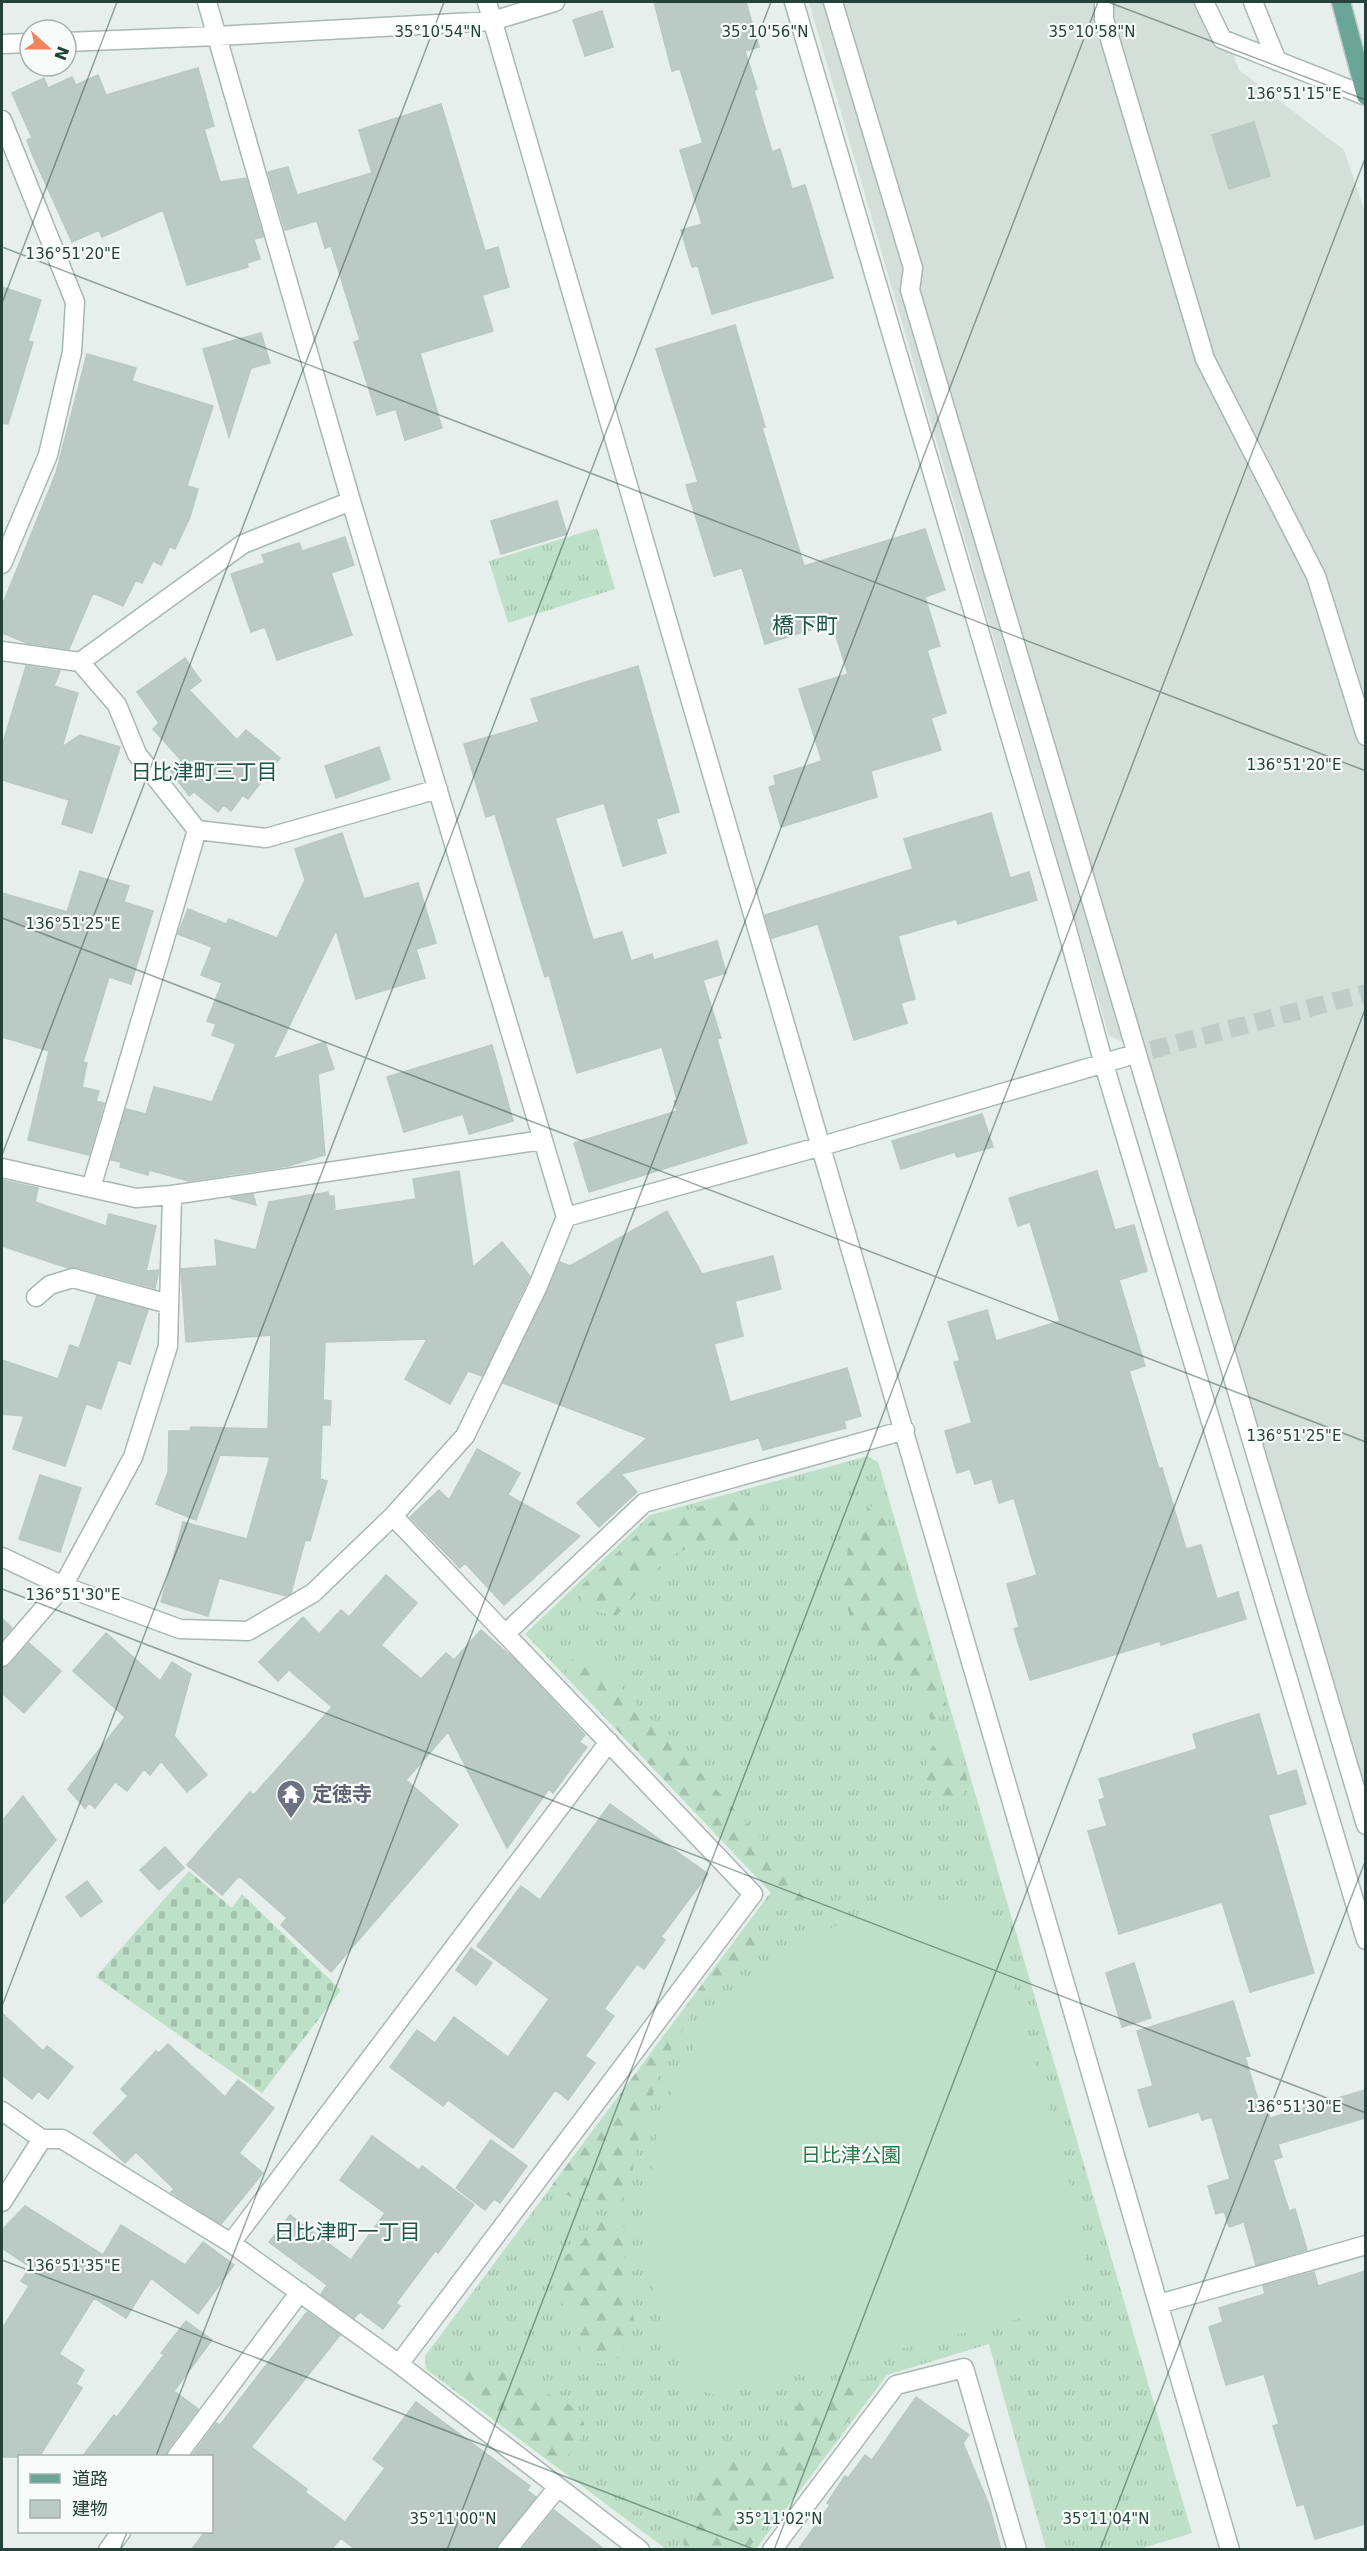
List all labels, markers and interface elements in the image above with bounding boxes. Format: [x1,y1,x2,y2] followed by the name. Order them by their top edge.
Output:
[18,18,78,78] north arrow
[394,23,482,41] text: 35°10'54"N
[721,23,809,41] text: 35°10'56"N
[1048,23,1136,41] text: 35°10'58"N
[50,44,73,63] text: N
[1247,85,1341,103] text: 136°51'15"E
[26,245,120,263] text: 136°51'20"E
[772,613,838,638] district label: 橋下町
[1247,756,1341,774] text: 136°51'20"E
[131,760,278,784] district label: 日比津町三丁目
[26,915,120,933] text: 136°51'25"E
[1247,1427,1341,1445] text: 136°51'25"E
[26,1586,120,1604] text: 136°51'30"E
[275,1778,307,1820] temple icon: 定徳寺
[312,1782,372,1806] place label: 定徳寺
[1247,2098,1341,2116] text: 136°51'30"E
[801,2143,901,2167] park label: 日比津公園
[274,2220,421,2244] district label: 日比津町一丁目
[26,2257,120,2275] text: 136°51'35"E
[18,2455,213,2533] legend
[72,2468,108,2489] text: 道路
[72,2498,108,2519] text: 建物
[409,2510,497,2528] text: 35°11'00"N
[735,2510,823,2528] text: 35°11'02"N
[1062,2510,1150,2528] text: 35°11'04"N

